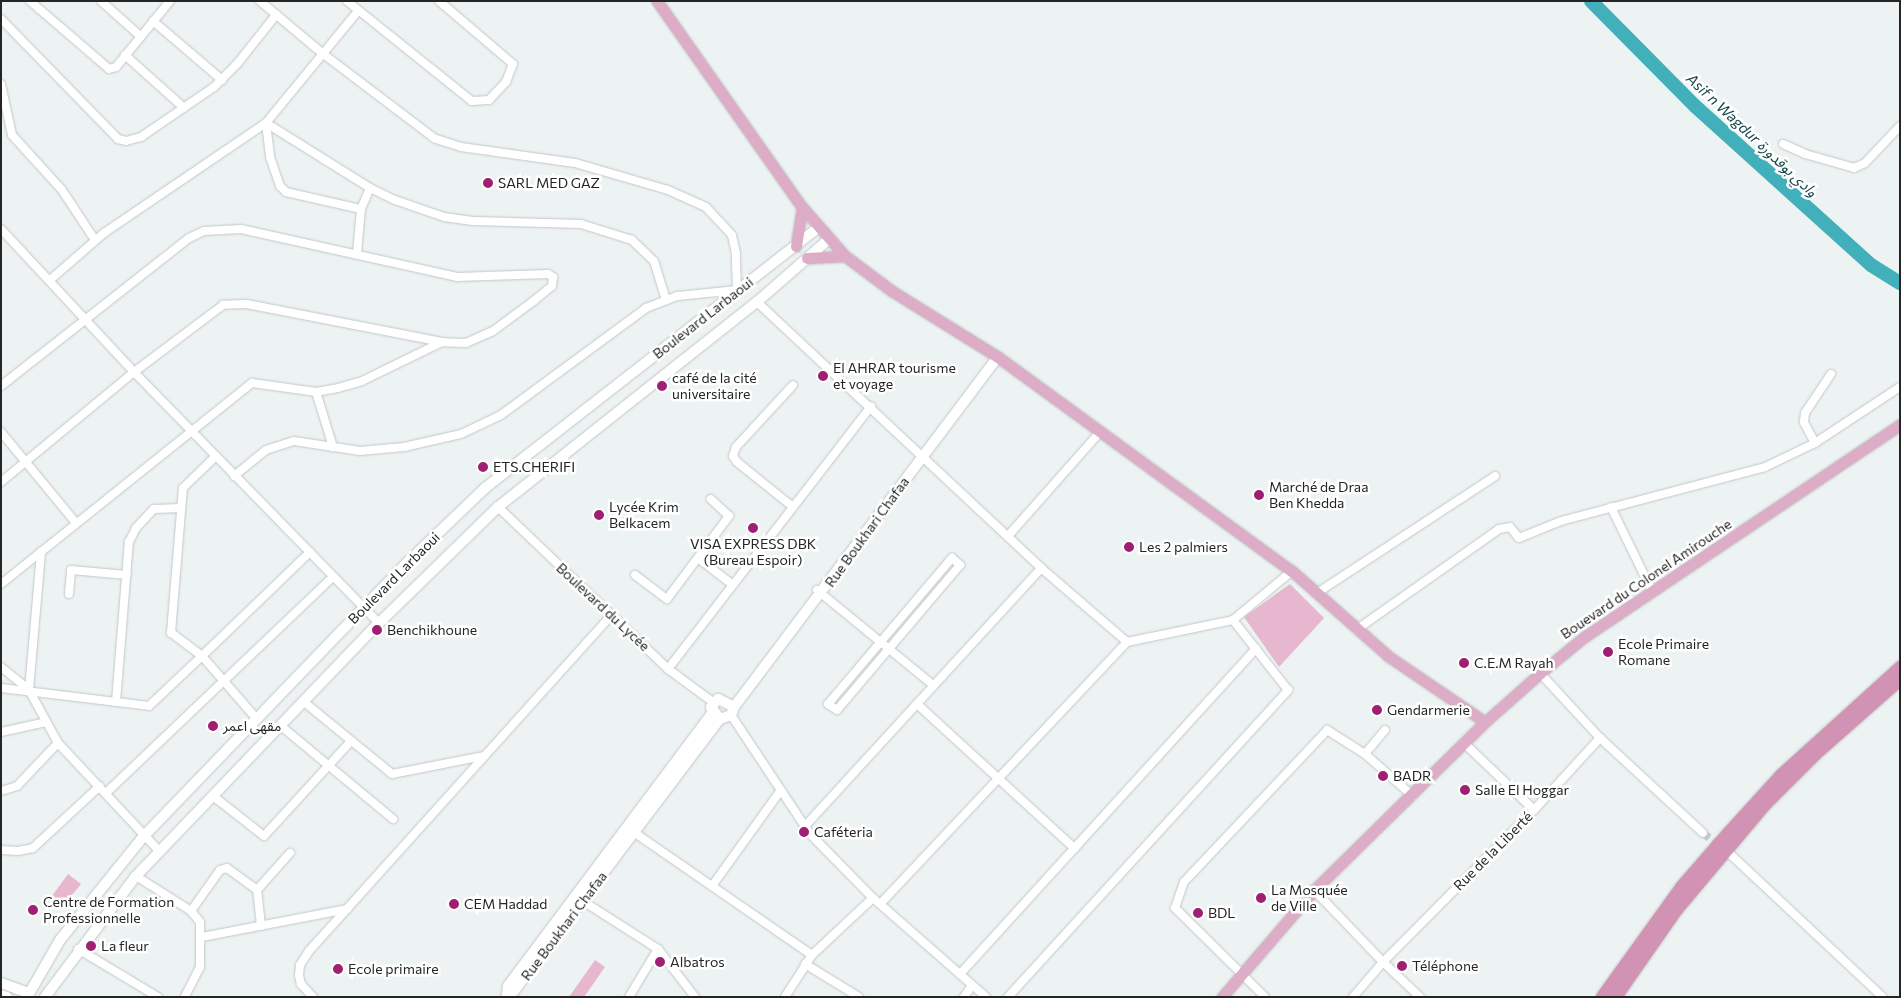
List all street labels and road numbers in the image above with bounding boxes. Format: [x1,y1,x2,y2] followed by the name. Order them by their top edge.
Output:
[649,274,757,362] street label: Boulevard Larbaoui
[821,474,913,590] street label: Rue Boukhari Chafaa
[1557,515,1735,643] street label: Bouevard du Colonel Amirouche
[345,529,443,627] street label: Boulevard Larbaoui
[553,559,653,655] street label: Boulevard du Lycée
[1450,808,1536,894] street label: Rue de la Liberté
[518,868,610,984] street label: Rue Boukhari Chafaa

